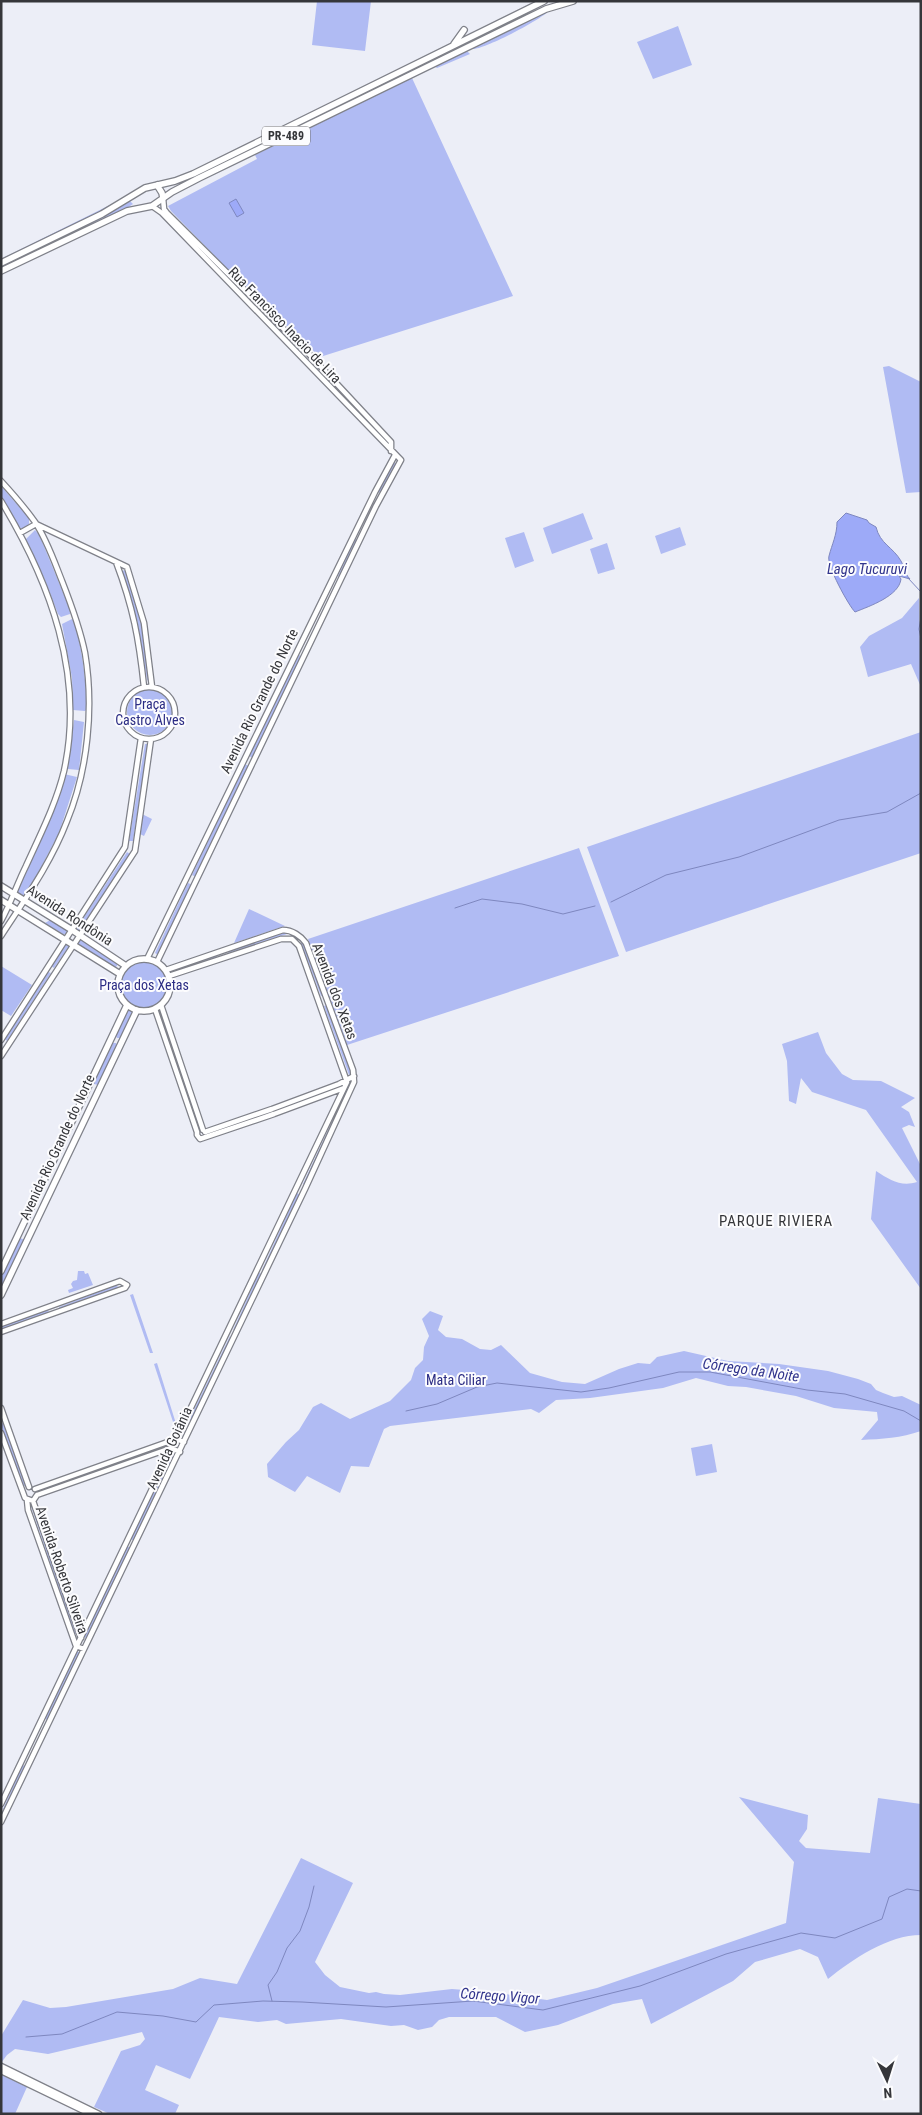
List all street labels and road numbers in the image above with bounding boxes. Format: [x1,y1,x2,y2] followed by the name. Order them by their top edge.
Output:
[262,126,310,146] road number: PR-489
[225,264,345,386] street label: Rua Francisco Inacio de Lira
[217,626,301,776] street label: Avenida Rio Grande do Norte
[24,881,116,949] street label: Avenida Rondônia
[309,941,361,1041] street label: Avenida dos Xetas
[16,1071,98,1222] street label: Avenida Rio Grande do Norte
[143,1404,195,1492] street label: Avenida Goiânia
[33,1504,91,1636] street label: Avenida Roberto Silveira

